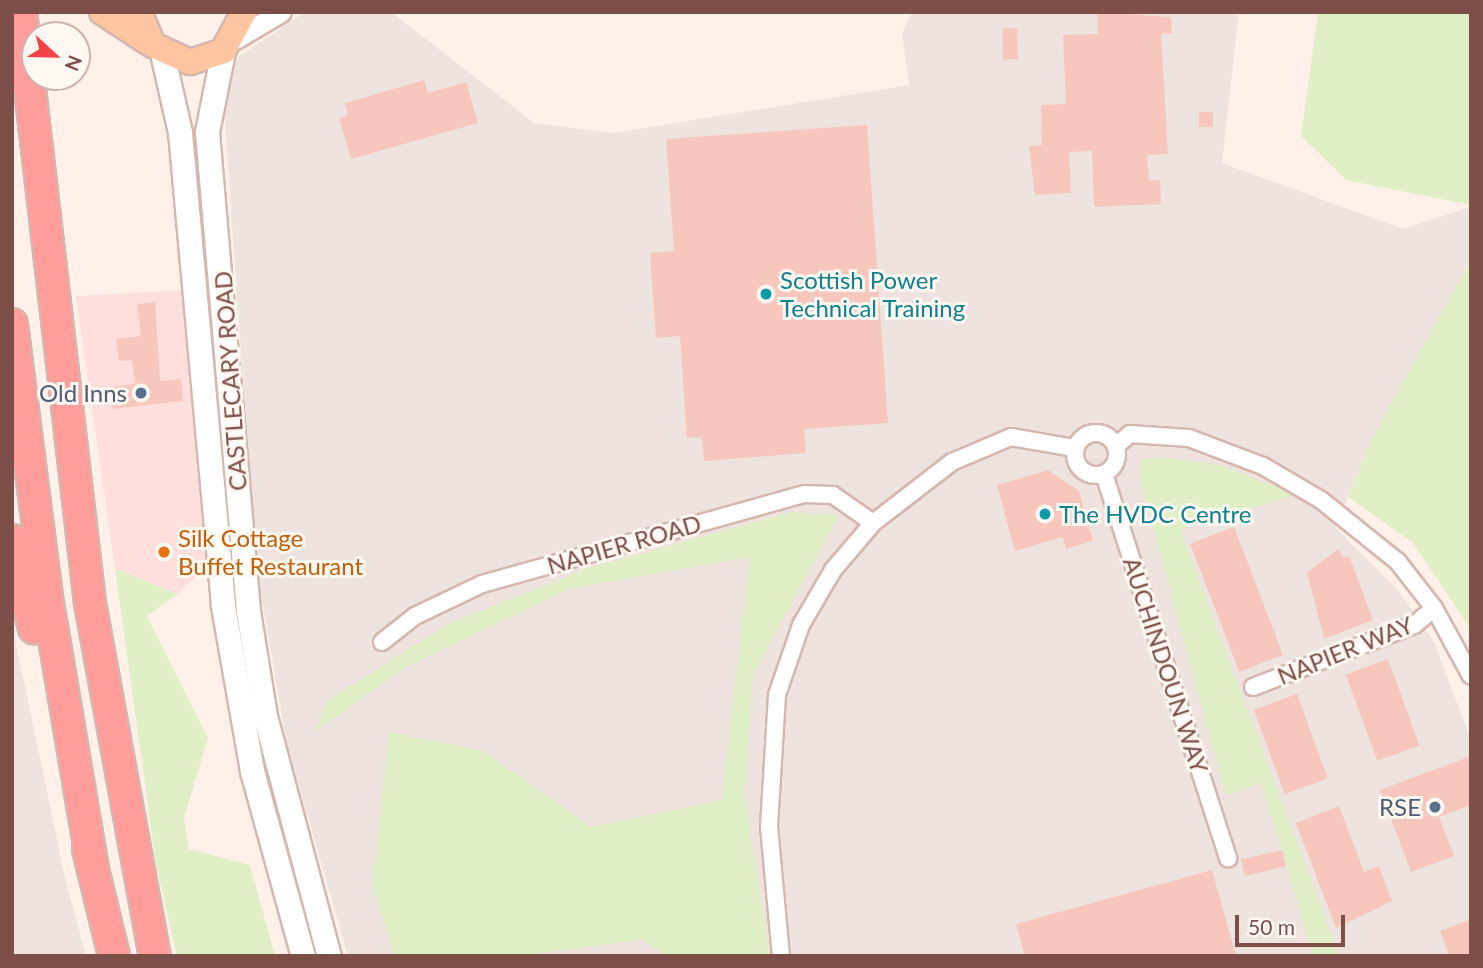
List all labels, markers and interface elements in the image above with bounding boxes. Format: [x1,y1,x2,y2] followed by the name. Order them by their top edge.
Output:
[21,21,91,91] north arrow
[61,52,87,74] text: N
[780,266,966,322] place label: Scottish Power Technical Training
[208,270,252,492] street label: CASTLECARY ROAD
[758,286,774,302] marker: Scottish Power Technical Training
[39,379,127,407] place label: Old Inns
[133,385,149,401] marker: Old Inns
[1059,500,1251,528] place label: The HVDC Centre
[1037,506,1053,522] marker: The HVDC Centre
[544,508,704,580] street label: NAPIER ROAD
[178,524,363,580] place label: Silk Cottage Buffet Restaurant
[156,544,172,560] marker: Silk Cottage Buffet Restaurant
[1117,553,1215,777] street label: AUCHINDOUN WAY
[1273,610,1417,690] street label: NAPIER WAY
[1379,793,1421,821] place label: RSE
[1427,799,1443,815] marker: RSE
[1238,902,1348,946] scale bar
[1248,914,1295,939] text: 50 m

